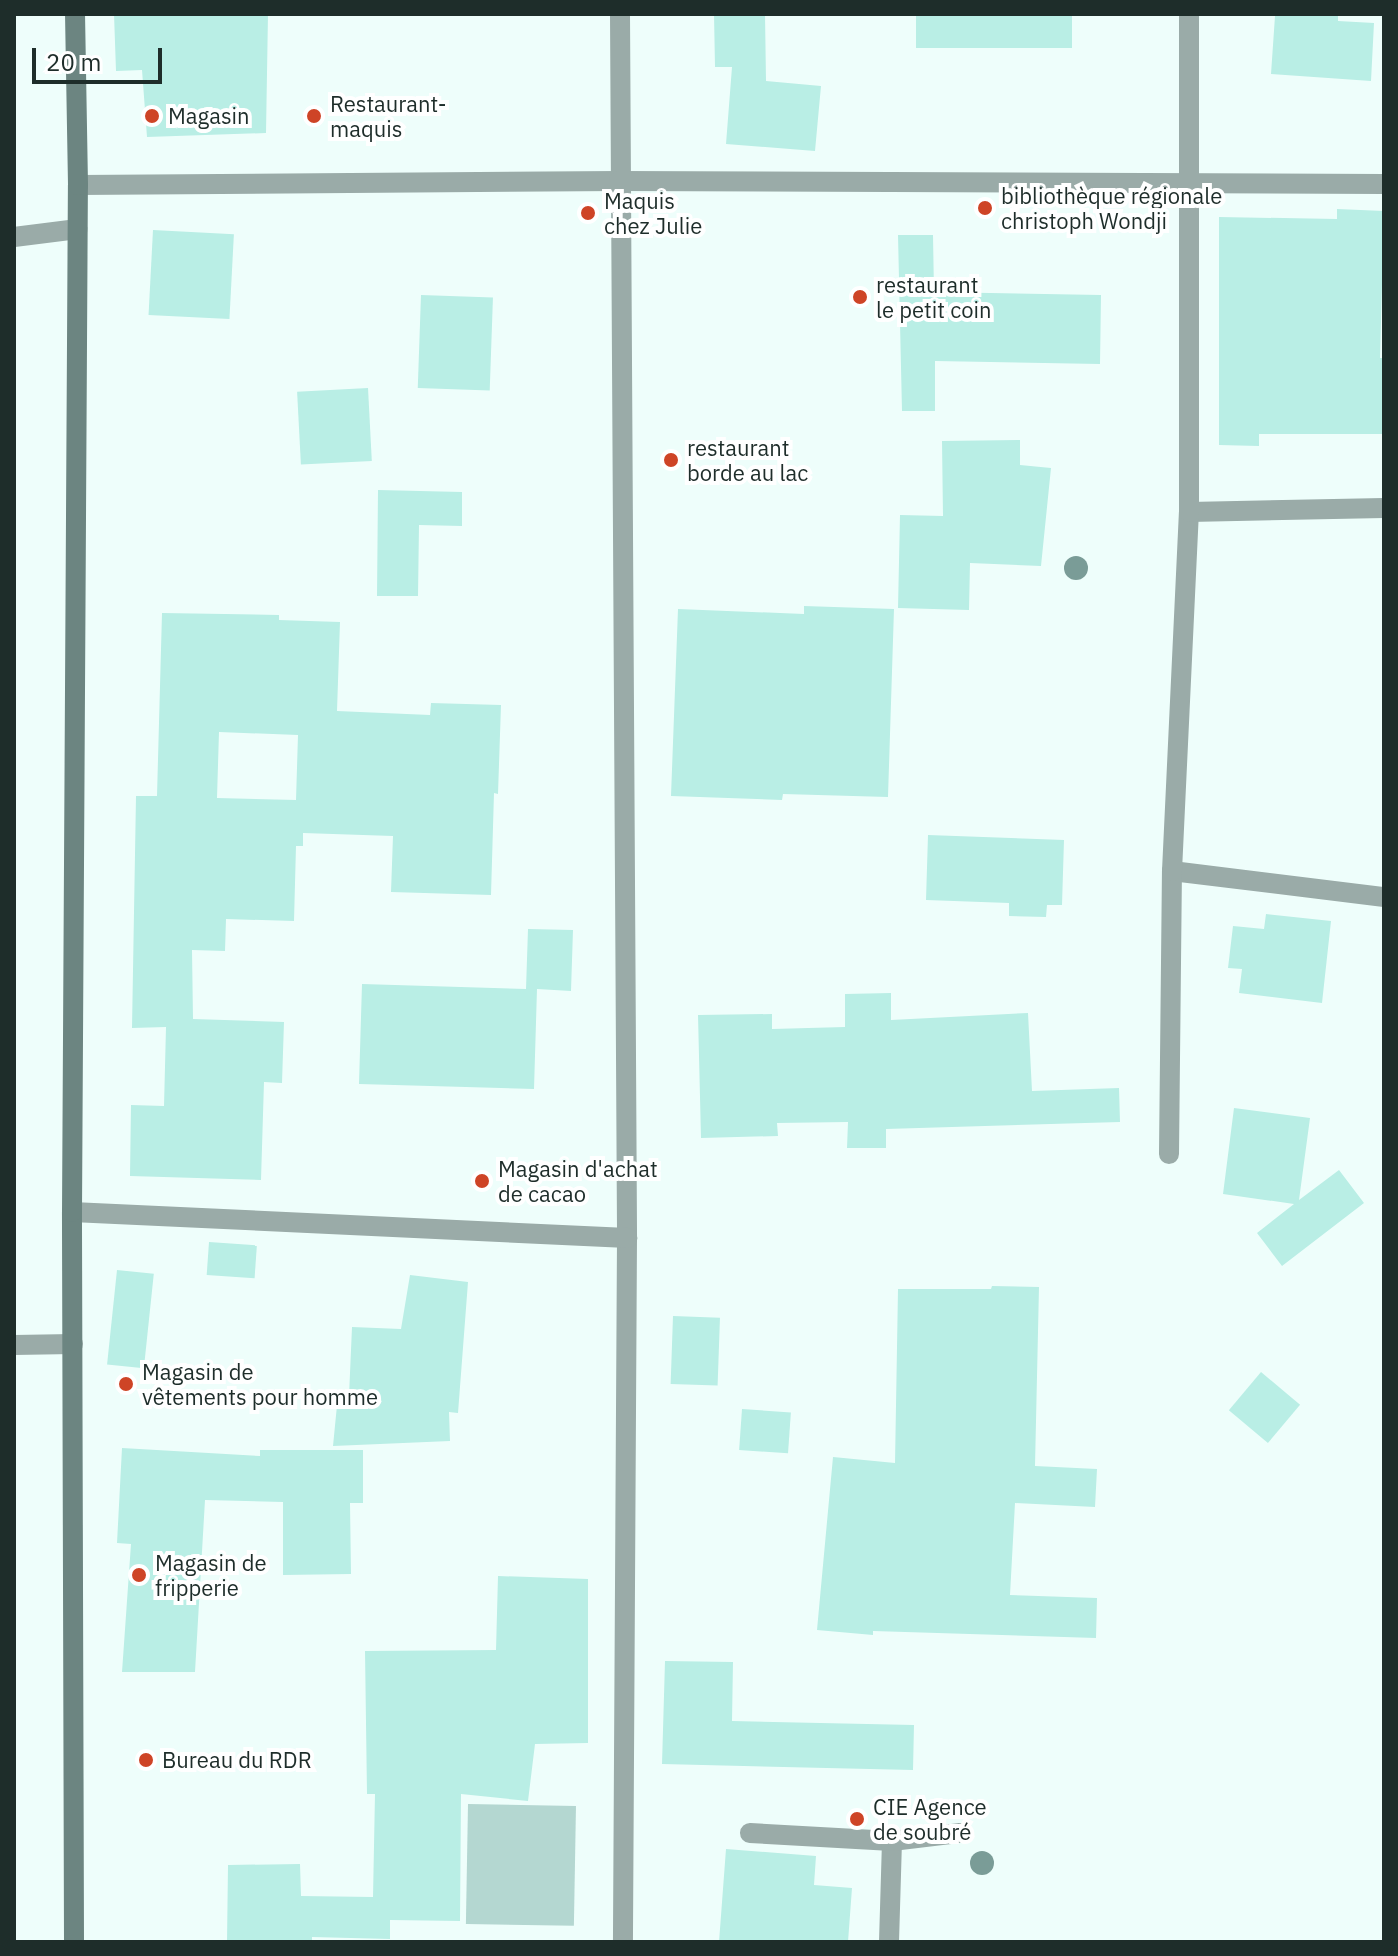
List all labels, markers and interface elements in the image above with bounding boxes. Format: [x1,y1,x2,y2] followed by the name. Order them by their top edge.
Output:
[36,32,166,82] scale bar
[46,46,101,78] text: 20 m
[330,90,447,142] place label: Restaurant- maquis
[168,103,250,129] place label: Magasin
[143,107,161,125] marker: Magasin
[305,107,323,125] marker: Restaurant- maquis
[1001,182,1222,234] place label: bibliothèque régionale christoph Wondji
[604,187,702,238] place label: Maquis chez Julie
[976,199,994,217] marker: bibliothèque régionale christoph Wondji
[579,204,597,222] marker: Maquis chez Julie
[876,271,991,322] place label: restaurant le petit coin
[851,288,869,306] marker: restaurant le petit coin
[687,434,808,486] place label: restaurant borde au lac
[662,451,680,469] marker: restaurant borde au lac
[498,1155,658,1206] place label: Magasin d'achat de cacao
[473,1172,491,1190] marker: Magasin d'achat de cacao
[142,1358,378,1410] place label: Magasin de vêtements pour homme
[117,1375,135,1393] marker: Magasin de vêtements pour homme
[155,1549,267,1600] place label: Magasin de fripperie
[130,1566,148,1584] marker: Magasin de fripperie
[162,1747,312,1773] place label: Bureau du RDR
[137,1751,155,1769] marker: Bureau du RDR
[873,1793,987,1844] place label: CIE Agence de soubré
[848,1810,866,1828] marker: CIE Agence de soubré

